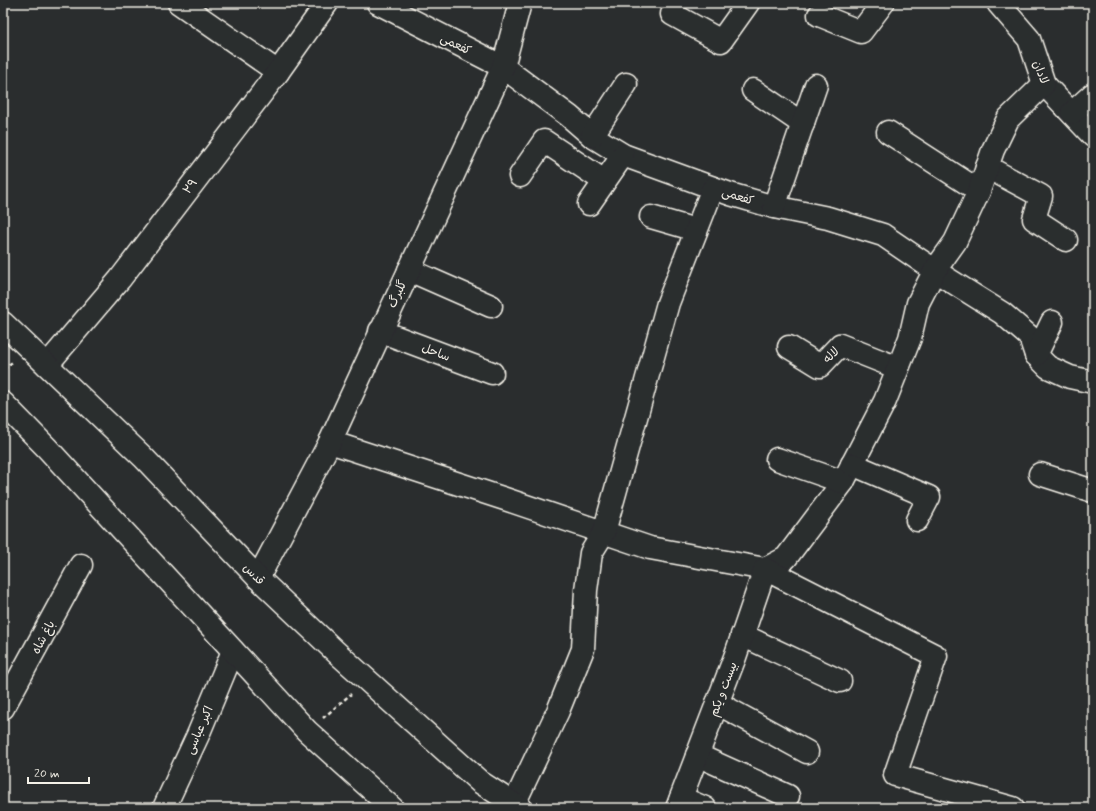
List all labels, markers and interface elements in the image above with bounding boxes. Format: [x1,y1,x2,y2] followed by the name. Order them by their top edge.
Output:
[437,30,474,59] street label: کفعمی
[1028,58,1052,86] street label: لادان
[180,176,202,198] street label: ۲۹
[720,184,756,210] street label: کفعمی
[385,278,411,311] street label: گلبرگ
[419,340,452,366] street label: ساحل
[820,344,843,367] street label: لاله
[239,560,268,589] street label: قدس
[28,618,59,657] street label: باغ شاه
[706,660,742,719] street label: بیست و یکم
[182,704,218,757] street label: اکبر عباسی
[28,759,89,785] scale bar
[34,766,60,782] text: 20 m

